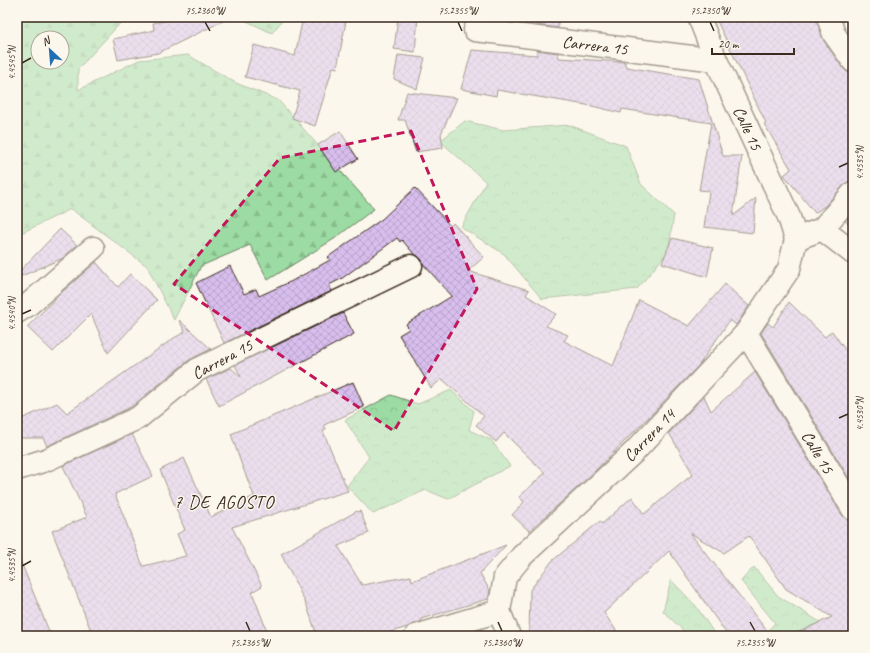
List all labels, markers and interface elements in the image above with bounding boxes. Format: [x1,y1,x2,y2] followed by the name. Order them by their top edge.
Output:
[185,4,226,17] text: 75.2360°W
[438,4,479,17] text: 75.2355°W
[690,4,731,17] text: 75.2350°W
[30,30,70,70] north arrow
[712,30,794,56] scale bar
[561,31,630,60] street label: Carrera 15
[39,32,54,49] text: N
[718,36,740,52] text: 20 m
[5,44,18,80] text: 4.4545°N
[728,103,767,155] street label: Calle 15
[853,144,866,180] text: 4.4535°N
[5,295,18,331] text: 4.4540°N
[188,334,257,384] street label: Carrera 15
[853,395,866,431] text: 4.4530°N
[619,403,681,466] street label: Carrera 14
[797,427,839,479] street label: Calle 15
[174,491,275,513] district label: 7 DE AGOSTO
[5,547,18,583] text: 4.4535°N
[230,636,271,649] text: 75.2365°W
[482,636,523,649] text: 75.2360°W
[735,636,776,649] text: 75.2355°W

